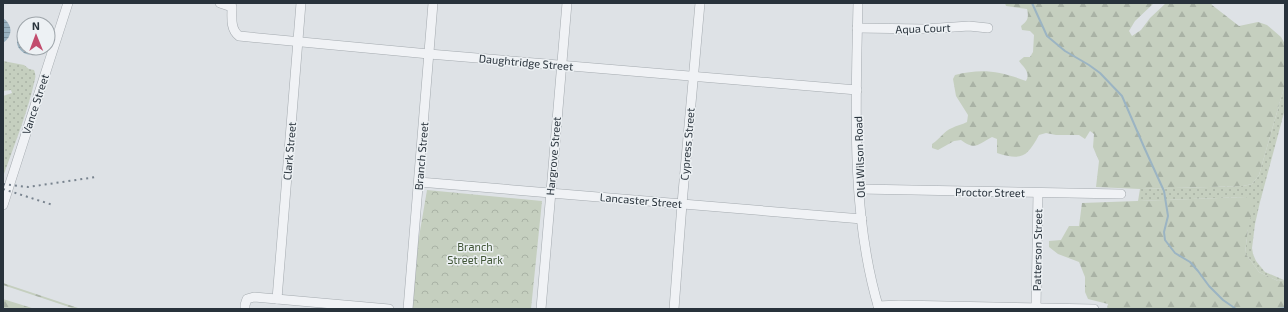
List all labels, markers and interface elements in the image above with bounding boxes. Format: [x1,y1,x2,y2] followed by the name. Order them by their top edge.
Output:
[16,16,56,56] north arrow
[32,19,40,32] text: N
[895,21,951,35] street label: Aqua Court
[478,51,574,73] street label: Daughtridge Street
[19,72,51,136] street label: Vance Street
[677,107,697,181] street label: Cypress Street
[543,116,563,196] street label: Hargrove Street
[851,116,867,198] street label: Old Wilson Road
[280,121,298,181] street label: Clark Street
[412,121,430,191] street label: Branch Street
[955,185,1025,199] street label: Proctor Street
[599,190,683,210] street label: Lancaster Street
[1030,209,1044,291] street label: Patterson Street
[447,240,503,266] park label: Branch Street Park

